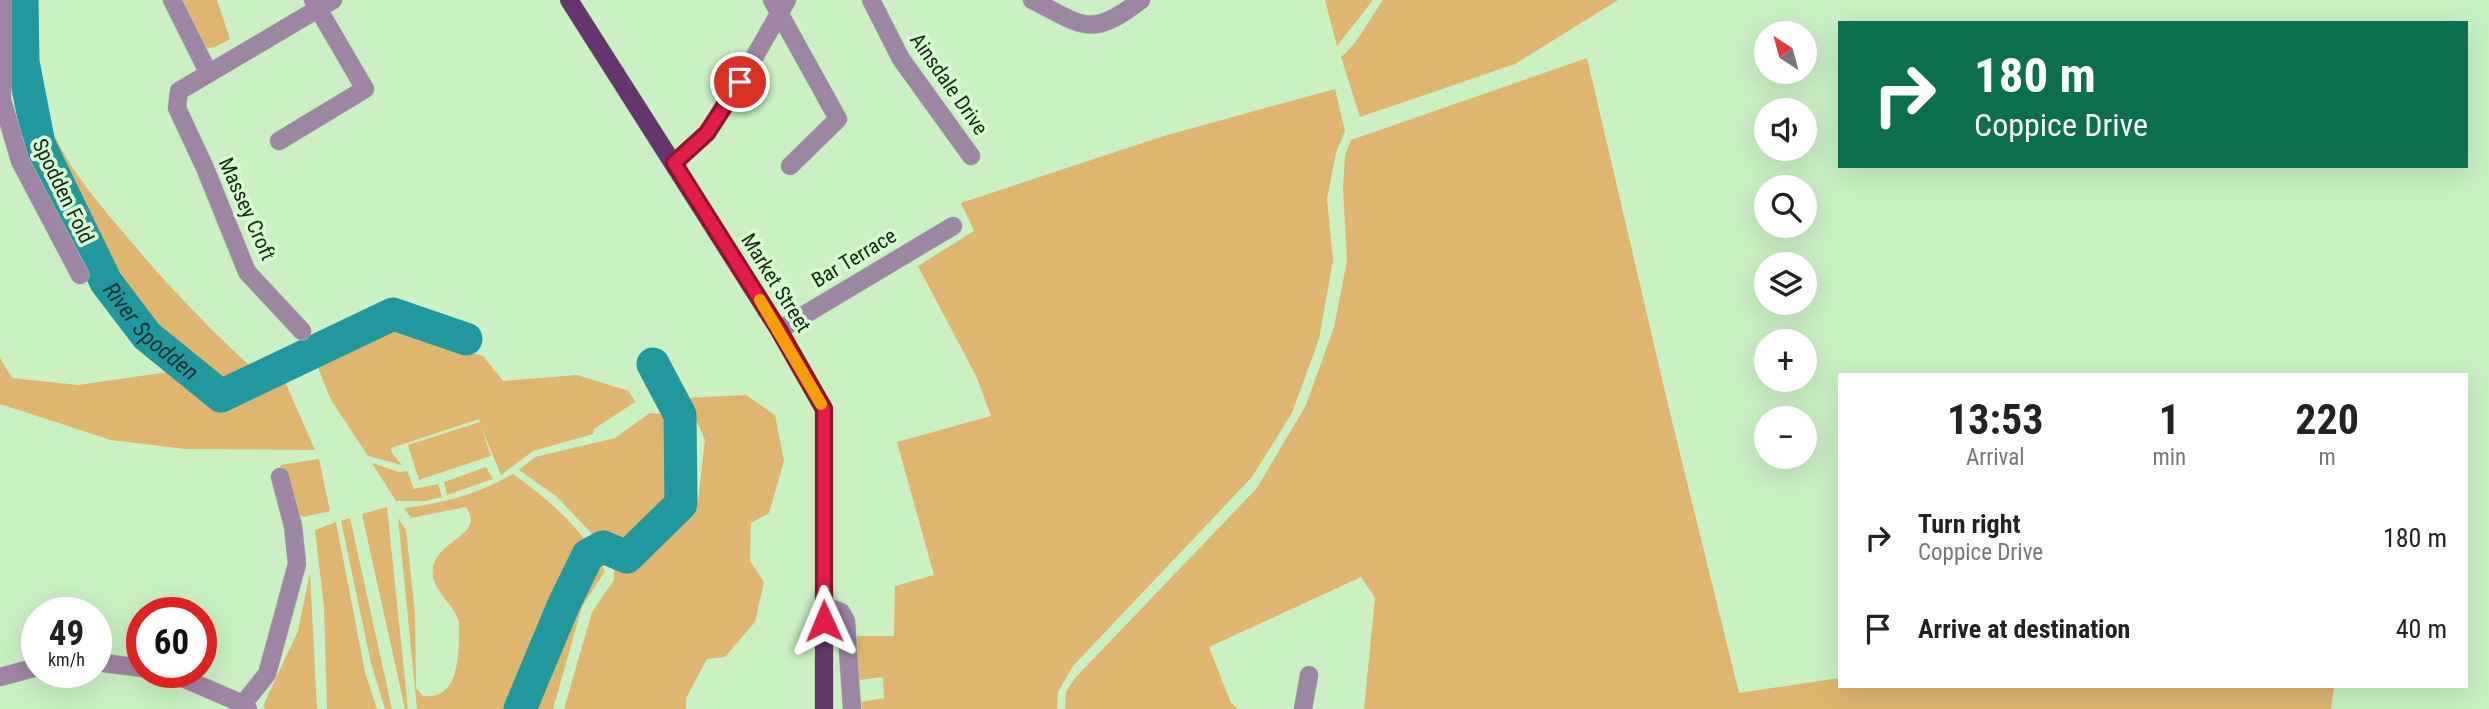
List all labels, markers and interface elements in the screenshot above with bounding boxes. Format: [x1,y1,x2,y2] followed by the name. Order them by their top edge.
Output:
[1754,21,1816,84] north arrow
[1754,21,1817,469] map controls
[905,29,993,140] street label: Ainsdale Drive
[1974,47,2096,104] text: 180 m
[1859,49,1950,140] icon: right
[710,52,770,112] pin
[721,63,759,101] icon: arrive
[1754,98,1817,161] button: sound
[1974,106,2148,144] text: Coppice Drive
[27,135,99,247] street label: Spodden Fold
[214,154,280,264] street label: Massey Croft
[1754,175,1817,238] button: search
[807,223,901,293] street label: Bar Terrace
[736,229,816,337] street label: Market Street
[1754,252,1817,315] button: layers
[98,277,204,386] water label: River Spodden
[1754,329,1817,392] button: +
[1947,395,2043,444] text: 13:53
[2159,395,2180,444] text: 1
[2295,395,2359,444] text: 220
[1754,406,1817,469] button: −
[1966,444,2024,471] text: Arrival
[2152,444,2186,471] text: min
[2318,444,2336,471] text: m
[1918,509,2020,539] text: Turn right
[1859,519,1897,557] icon: right
[2383,523,2447,553] text: 180 m
[1918,539,2043,566] text: Coppice Drive
[787,584,861,658] position arrow
[126,597,217,688] speed limit sign: 60
[1859,610,1897,648] icon: arrive
[49,613,84,654] text: 49
[1918,614,2130,644] text: Arrive at destination
[2396,614,2447,644] text: 40 m
[48,649,85,670] text: km/h

